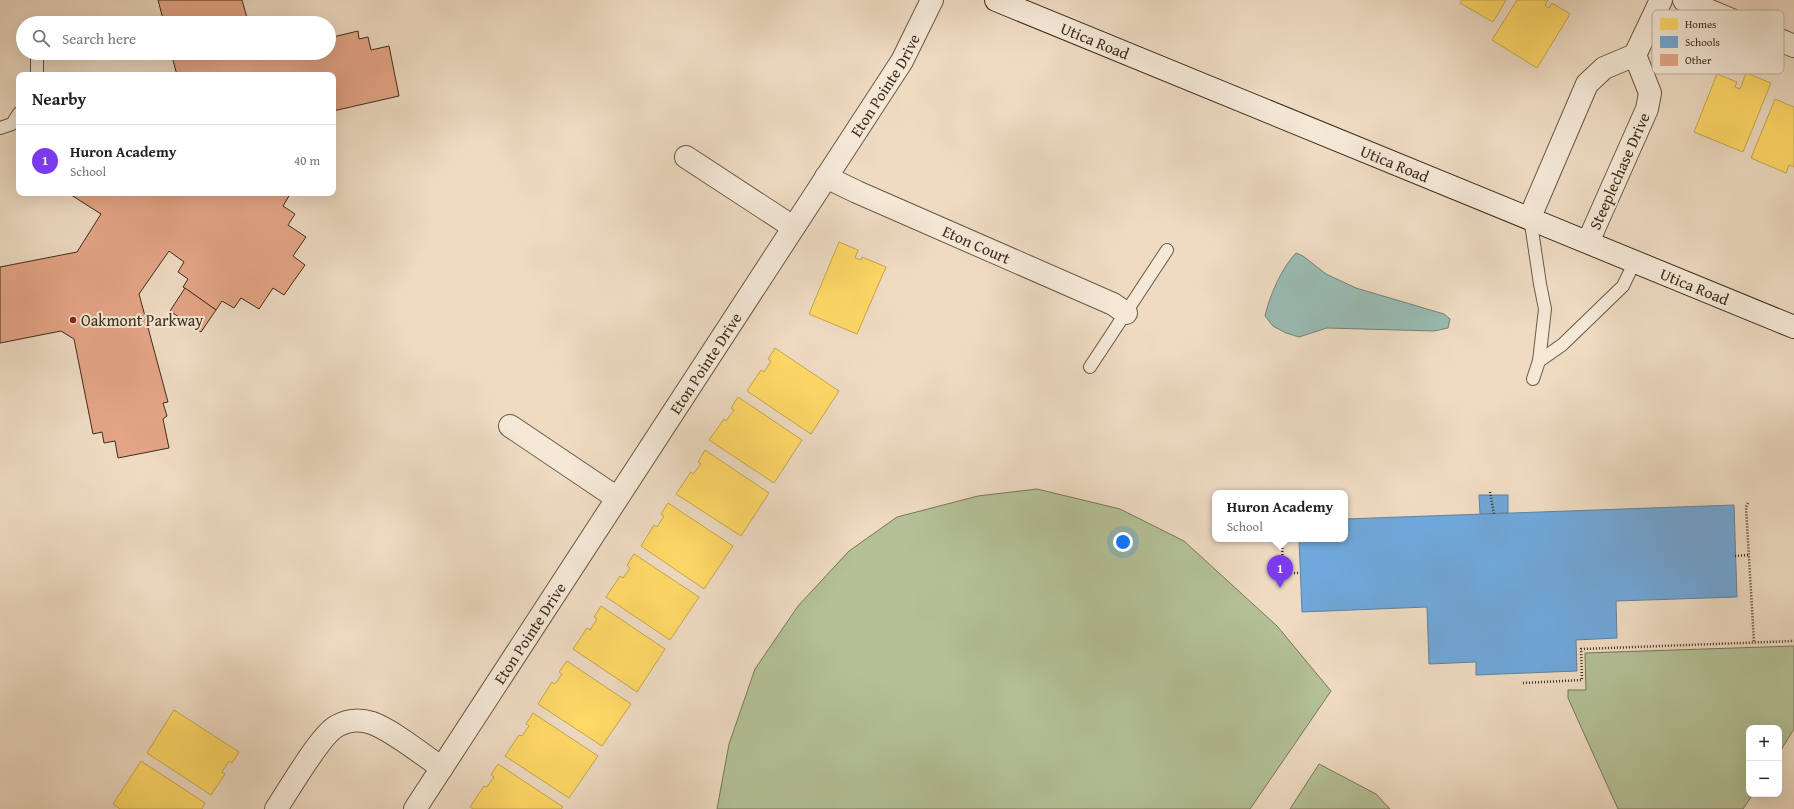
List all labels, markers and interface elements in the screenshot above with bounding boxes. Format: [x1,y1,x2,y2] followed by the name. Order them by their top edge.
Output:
[1652,10,1784,74] legend
[16,16,336,60] search box
[1057,16,1133,66] street label: Utica Road
[1685,16,1716,32] text: Homes
[30,27,52,49] icon: search
[62,28,136,49] text: Search here
[844,30,926,141] street label: Eton Pointe Drive
[1685,34,1720,50] text: Schools
[1685,52,1712,68] text: Other
[32,86,86,111] text: Nearby
[1582,109,1656,233] street label: Steeplechase Drive
[1357,139,1433,188] street label: Utica Road
[70,141,177,162] text: Huron Academy
[42,151,48,170] text: 1
[294,151,320,170] text: 40 m
[70,162,106,181] text: School
[939,219,1015,270] street label: Eton Court
[1657,261,1733,311] street label: Utica Road
[663,307,747,419] street label: Eton Pointe Drive
[81,308,203,332] place label: Oakmont Parkway
[68,315,78,325] marker: Oakmont Parkway
[1212,490,1348,542] popup
[1227,496,1333,517] text: Huron Academy
[1227,517,1263,536] text: School
[1113,532,1133,552] your location
[1267,555,1293,588] pin: 1
[488,577,572,689] street label: Eton Pointe Drive
[1746,725,1782,797] map controls
[1746,725,1782,761] button: +
[1746,761,1782,797] button: −

